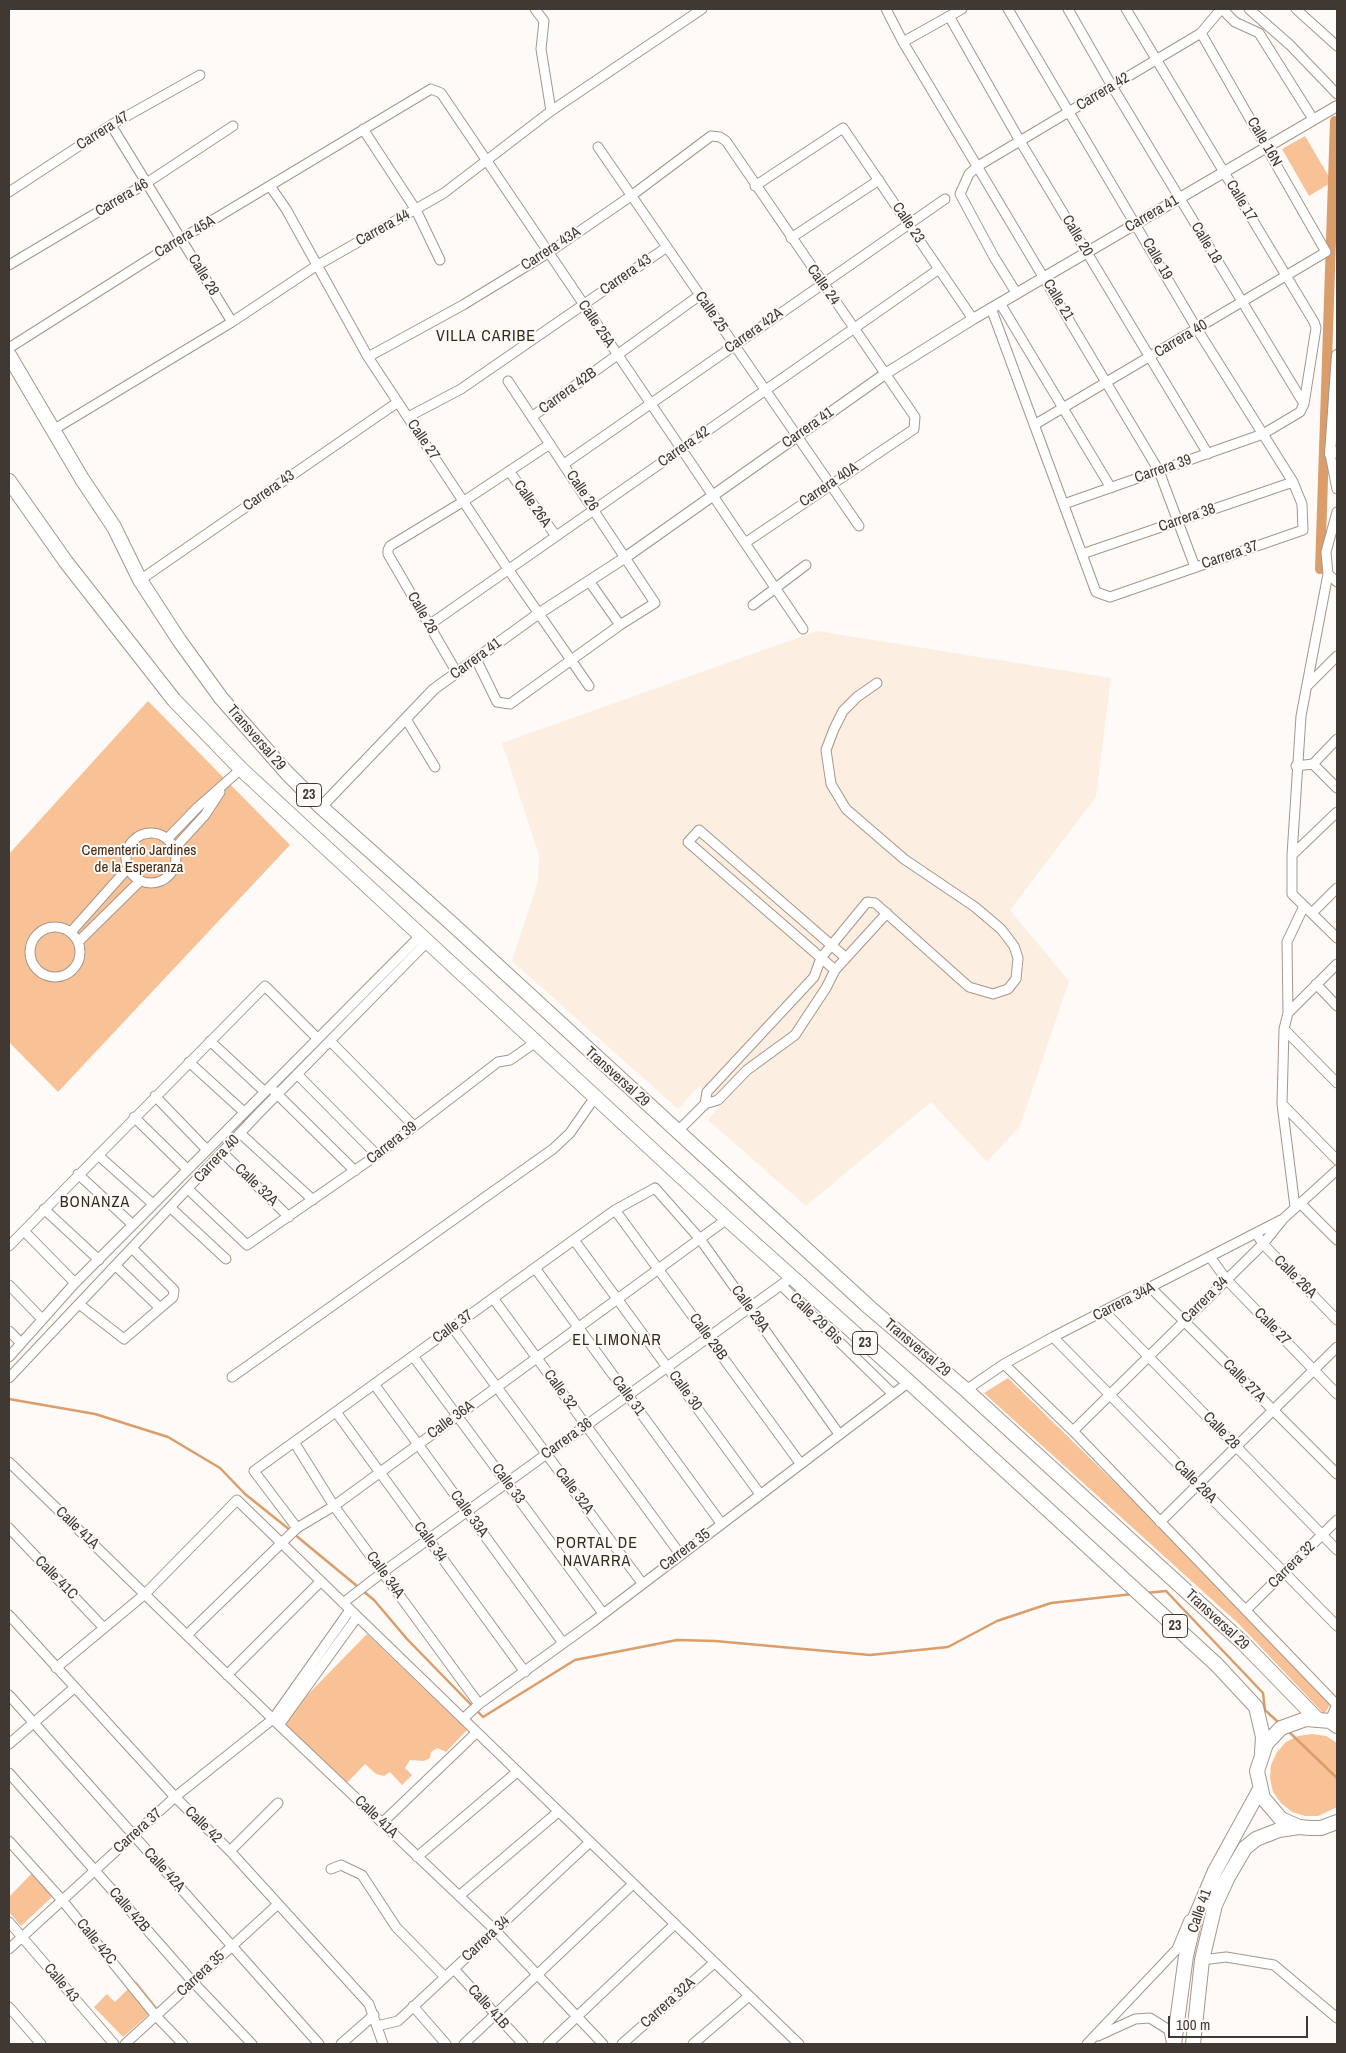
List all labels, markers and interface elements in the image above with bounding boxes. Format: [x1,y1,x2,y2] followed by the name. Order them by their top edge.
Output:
[1073,69,1133,115] street label: Carrera 42
[73,108,133,154] street label: Carrera 47
[1243,114,1285,170] street label: Calle 16N
[92,175,152,221] street label: Carrera 46
[1222,177,1260,225] street label: Calle 17
[1122,192,1182,236] street label: Carrera 41
[888,199,928,247] street label: Calle 23
[353,206,413,250] street label: Carrera 44
[152,212,218,262] street label: Carrera 45A
[1058,212,1096,260] street label: Calle 20
[1187,219,1225,267] street label: Calle 18
[518,223,584,275] street label: Carrera 43A
[1138,235,1176,283] street label: Calle 19
[184,251,222,299] street label: Calle 28
[597,251,655,299] street label: Carrera 43
[803,261,843,309] street label: Calle 24
[1039,276,1077,324] street label: Calle 21
[691,288,731,336] street label: Calle 25
[574,297,618,351] street label: Calle 25A
[721,304,787,358] street label: Carrera 42A
[1151,316,1211,362] street label: Carrera 40
[434,327,538,347] district label: VILLA CARIBE
[536,364,600,418] street label: Carrera 42B
[779,404,837,452] street label: Carrera 41
[403,416,443,464] street label: Calle 27
[655,423,713,471] street label: Carrera 42
[1132,451,1194,487] street label: Carrera 39
[796,459,862,511] street label: Carrera 40A
[240,467,298,515] street label: Carrera 43
[562,467,602,515] street label: Calle 26
[509,477,555,531] street label: Calle 26A
[1156,500,1218,536] street label: Carrera 38
[1199,537,1261,573] street label: Carrera 37
[403,589,441,637] street label: Calle 28
[447,634,505,684] street label: Carrera 41
[223,702,289,774] street label: Transversal 29
[296,784,322,806] road number: 23
[82,842,196,877] park label: Cementerio Jardines de la Esperanza
[581,1043,653,1111] street label: Transversal 29
[363,1118,421,1168] street label: Carrera 39
[190,1131,244,1187] street label: Carrera 40
[231,1160,281,1210] street label: Calle 32A
[59,1193,131,1213] district label: BONANZA
[1270,1252,1320,1302] street label: Calle 26A
[1178,1273,1232,1327] street label: Carrera 34
[1090,1279,1158,1325] street label: Carrera 34A
[727,1282,773,1336] street label: Calle 29A
[786,1289,846,1349] street label: Calle 29 Bis
[1250,1305,1294,1349] street label: Calle 27
[429,1306,477,1348] street label: Calle 37
[685,1310,731,1364] street label: Calle 29B
[880,1315,954,1381] street label: Transversal 29
[571,1331,663,1351] district label: EL LIMONAR
[852,1332,878,1355] road number: 23
[1219,1356,1269,1406] street label: Calle 27A
[539,1366,581,1414] street label: Calle 32
[664,1367,706,1415] street label: Calle 30
[607,1372,649,1420] street label: Calle 31
[424,1397,478,1443] street label: Calle 36A
[1199,1409,1243,1453] street label: Calle 28
[538,1414,596,1464] street label: Carrera 36
[1170,1457,1220,1507] street label: Calle 28A
[487,1460,529,1508] street label: Calle 33
[551,1464,597,1518] street label: Calle 32A
[446,1487,492,1541] street label: Calle 33A
[52,1503,102,1553] street label: Calle 41A
[409,1518,451,1566] street label: Calle 34
[656,1525,714,1575] street label: Carrera 35
[555,1534,639,1572] district label: PORTAL DE NAVARRA
[1265,1538,1319,1592] street label: Carrera 32
[362,1548,408,1602] street label: Calle 34A
[31,1552,81,1604] street label: Calle 41C
[1181,1586,1253,1654] street label: Transversal 29
[1162,1614,1188,1638] road number: 23
[351,1792,401,1842] street label: Calle 41A
[181,1803,225,1847] street label: Calle 42
[110,1805,166,1857] street label: Carrera 37
[139,1844,189,1896] street label: Calle 42A
[105,1884,153,1936] street label: Calle 42B
[1184,1887,1216,1935] street label: Calle 41
[458,1912,514,1966] street label: Carrera 34
[72,1915,120,1969] street label: Calle 42C
[173,1947,229,2001] street label: Carrera 35
[40,1960,82,2006] street label: Calle 43
[637,1974,699,2032] street label: Carrera 32A
[463,1981,513,2033] street label: Calle 41B
[1171,2006,1311,2038] scale bar
[1176,2014,1210,2035] text: 100 m

